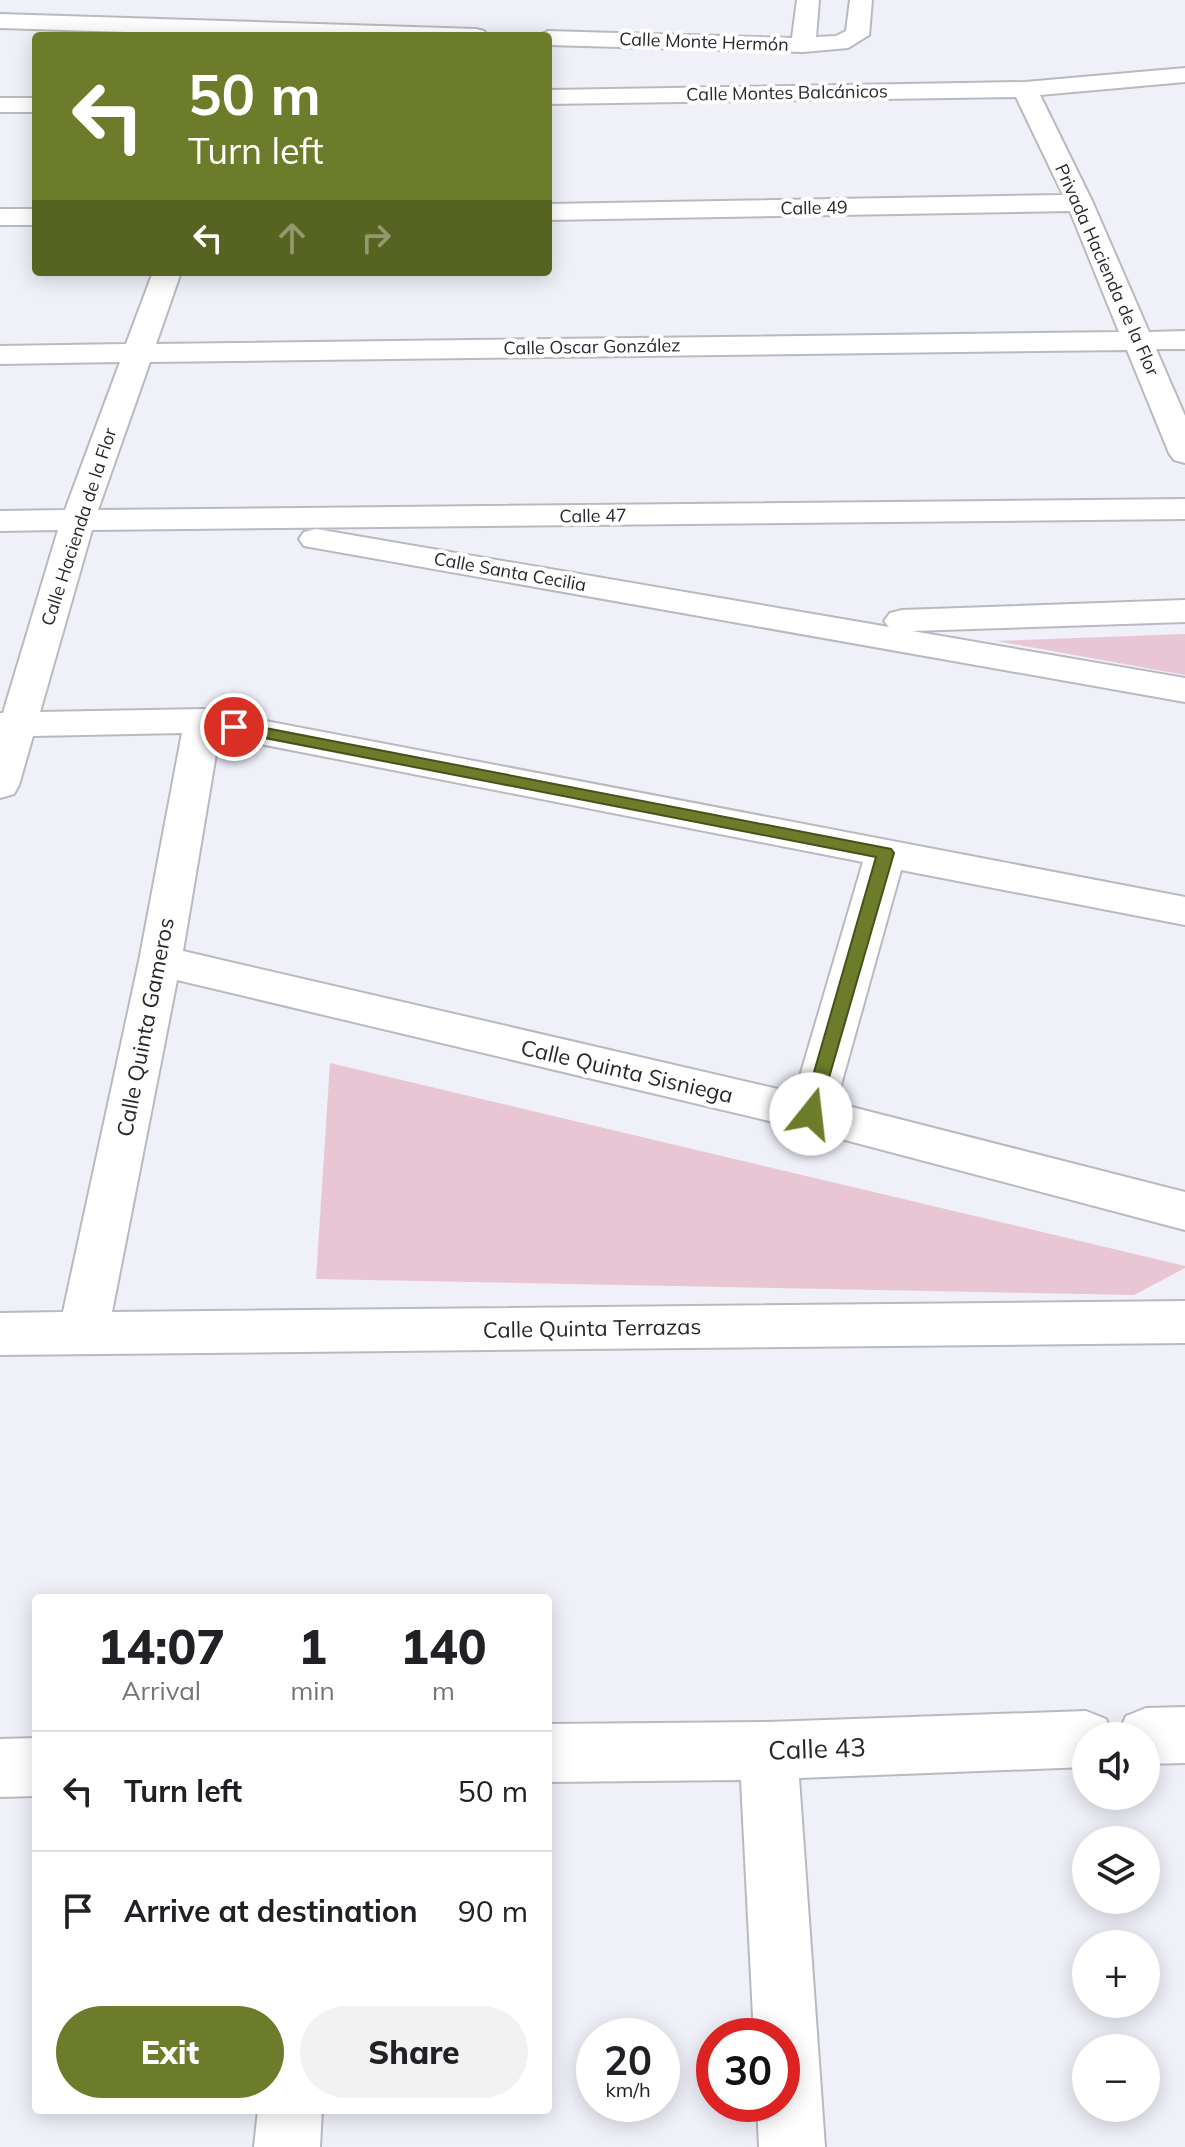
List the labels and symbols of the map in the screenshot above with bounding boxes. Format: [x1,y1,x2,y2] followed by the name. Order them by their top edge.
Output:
[619,27,789,56] street label: Calle Monte Hermón
[686,79,888,106] street label: Calle Montes Balcánicos
[1050,160,1165,380] street label: Privada Hacienda de la Flor
[780,195,848,220] street label: Calle 49
[503,333,681,360] street label: Calle Oscar González
[36,425,122,629] street label: Calle Hacienda de la Flor
[559,503,627,528] street label: Calle 47
[432,547,588,596] street label: Calle Santa Cecilia
[200,693,268,761] pin
[110,915,180,1139] street label: Calle Quinta Gameros
[518,1033,736,1109] street label: Calle Quinta Sisniega
[769,1072,853,1156] position arrow
[482,1312,702,1344] street label: Calle Quinta Terrazas
[768,1730,866,1767] street label: Calle 43
[696,2018,800,2122] speed limit sign: 30

